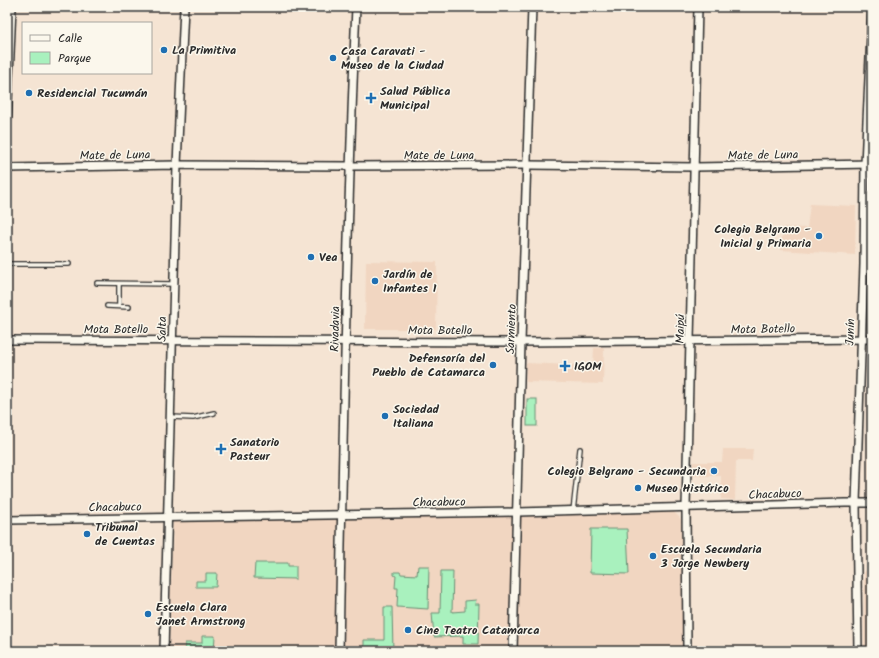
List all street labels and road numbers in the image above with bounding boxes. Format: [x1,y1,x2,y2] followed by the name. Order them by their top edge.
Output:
[80,145,151,166] street label: Mate de Luna
[728,145,799,166] street label: Mate de Luna
[404,146,475,165] street label: Mate de Luna
[501,304,522,354] street label: Sarmiento
[326,306,345,352] street label: Rivadavia
[671,314,690,344] street label: Maipú
[153,316,172,342] street label: Salta
[841,318,860,346] street label: Junín
[731,319,795,340] street label: Mota Botello
[84,320,148,339] street label: Mota Botello
[408,321,472,340] street label: Mota Botello
[748,484,802,505] street label: Chacabuco
[412,493,466,512] street label: Chacabuco
[88,498,142,517] street label: Chacabuco

